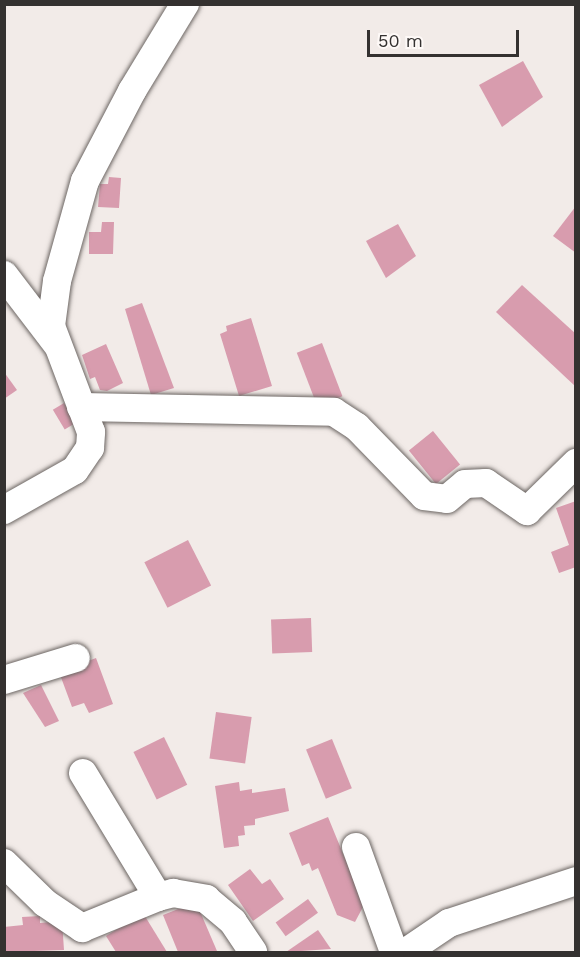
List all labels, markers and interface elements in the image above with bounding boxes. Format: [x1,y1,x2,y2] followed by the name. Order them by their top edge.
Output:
[370,18,522,56] scale bar
[378,30,423,51] text: 50 m

